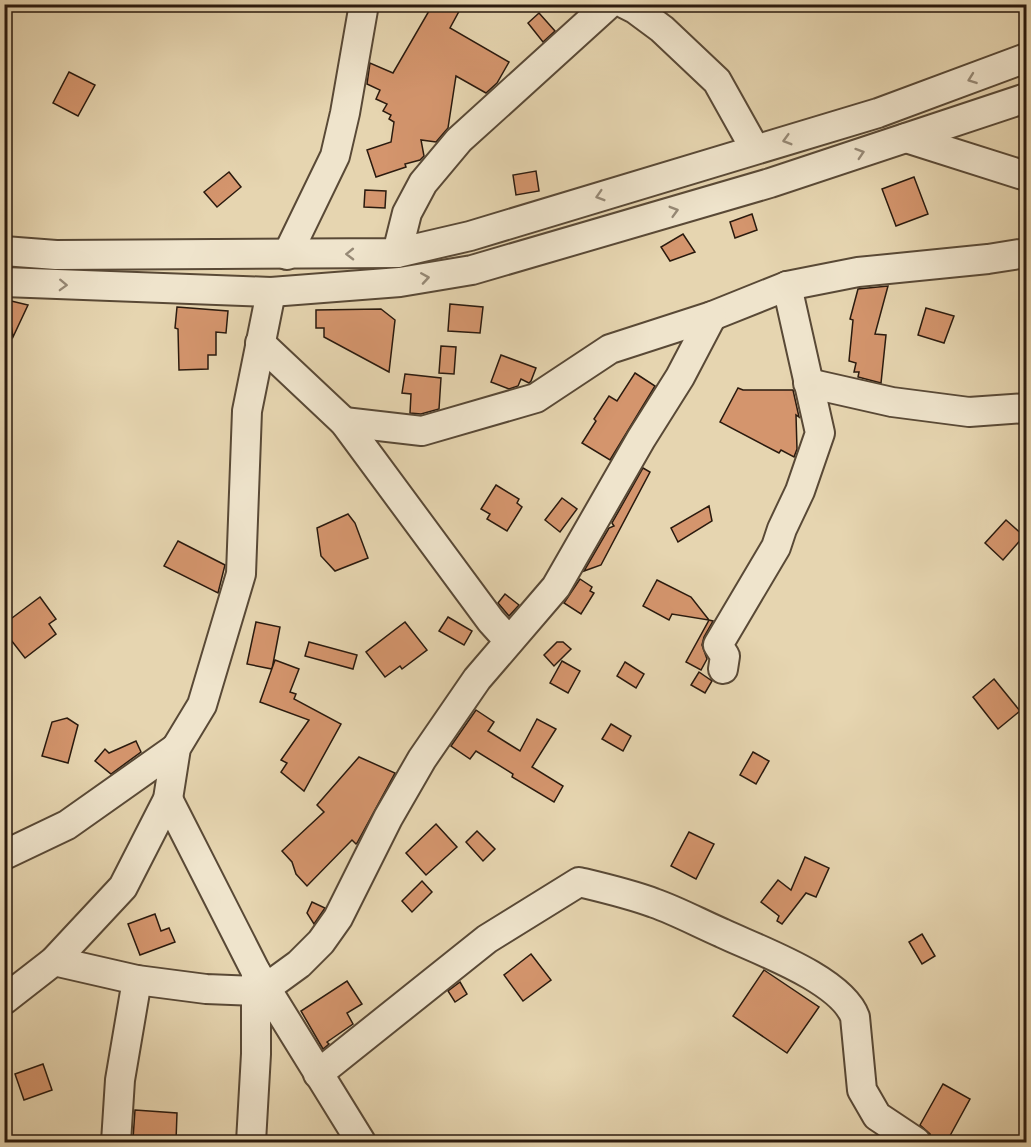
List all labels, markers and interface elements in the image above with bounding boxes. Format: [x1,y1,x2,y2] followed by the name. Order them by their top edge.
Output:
[967,71,978,84] one-way arrow
[782,133,793,145] one-way arrow
[854,148,865,160] one-way arrow
[595,189,606,201] one-way arrow
[668,206,679,218] one-way arrow
[345,248,354,260] one-way arrow
[420,273,430,285] one-way arrow
[58,279,67,292] one-way arrow

